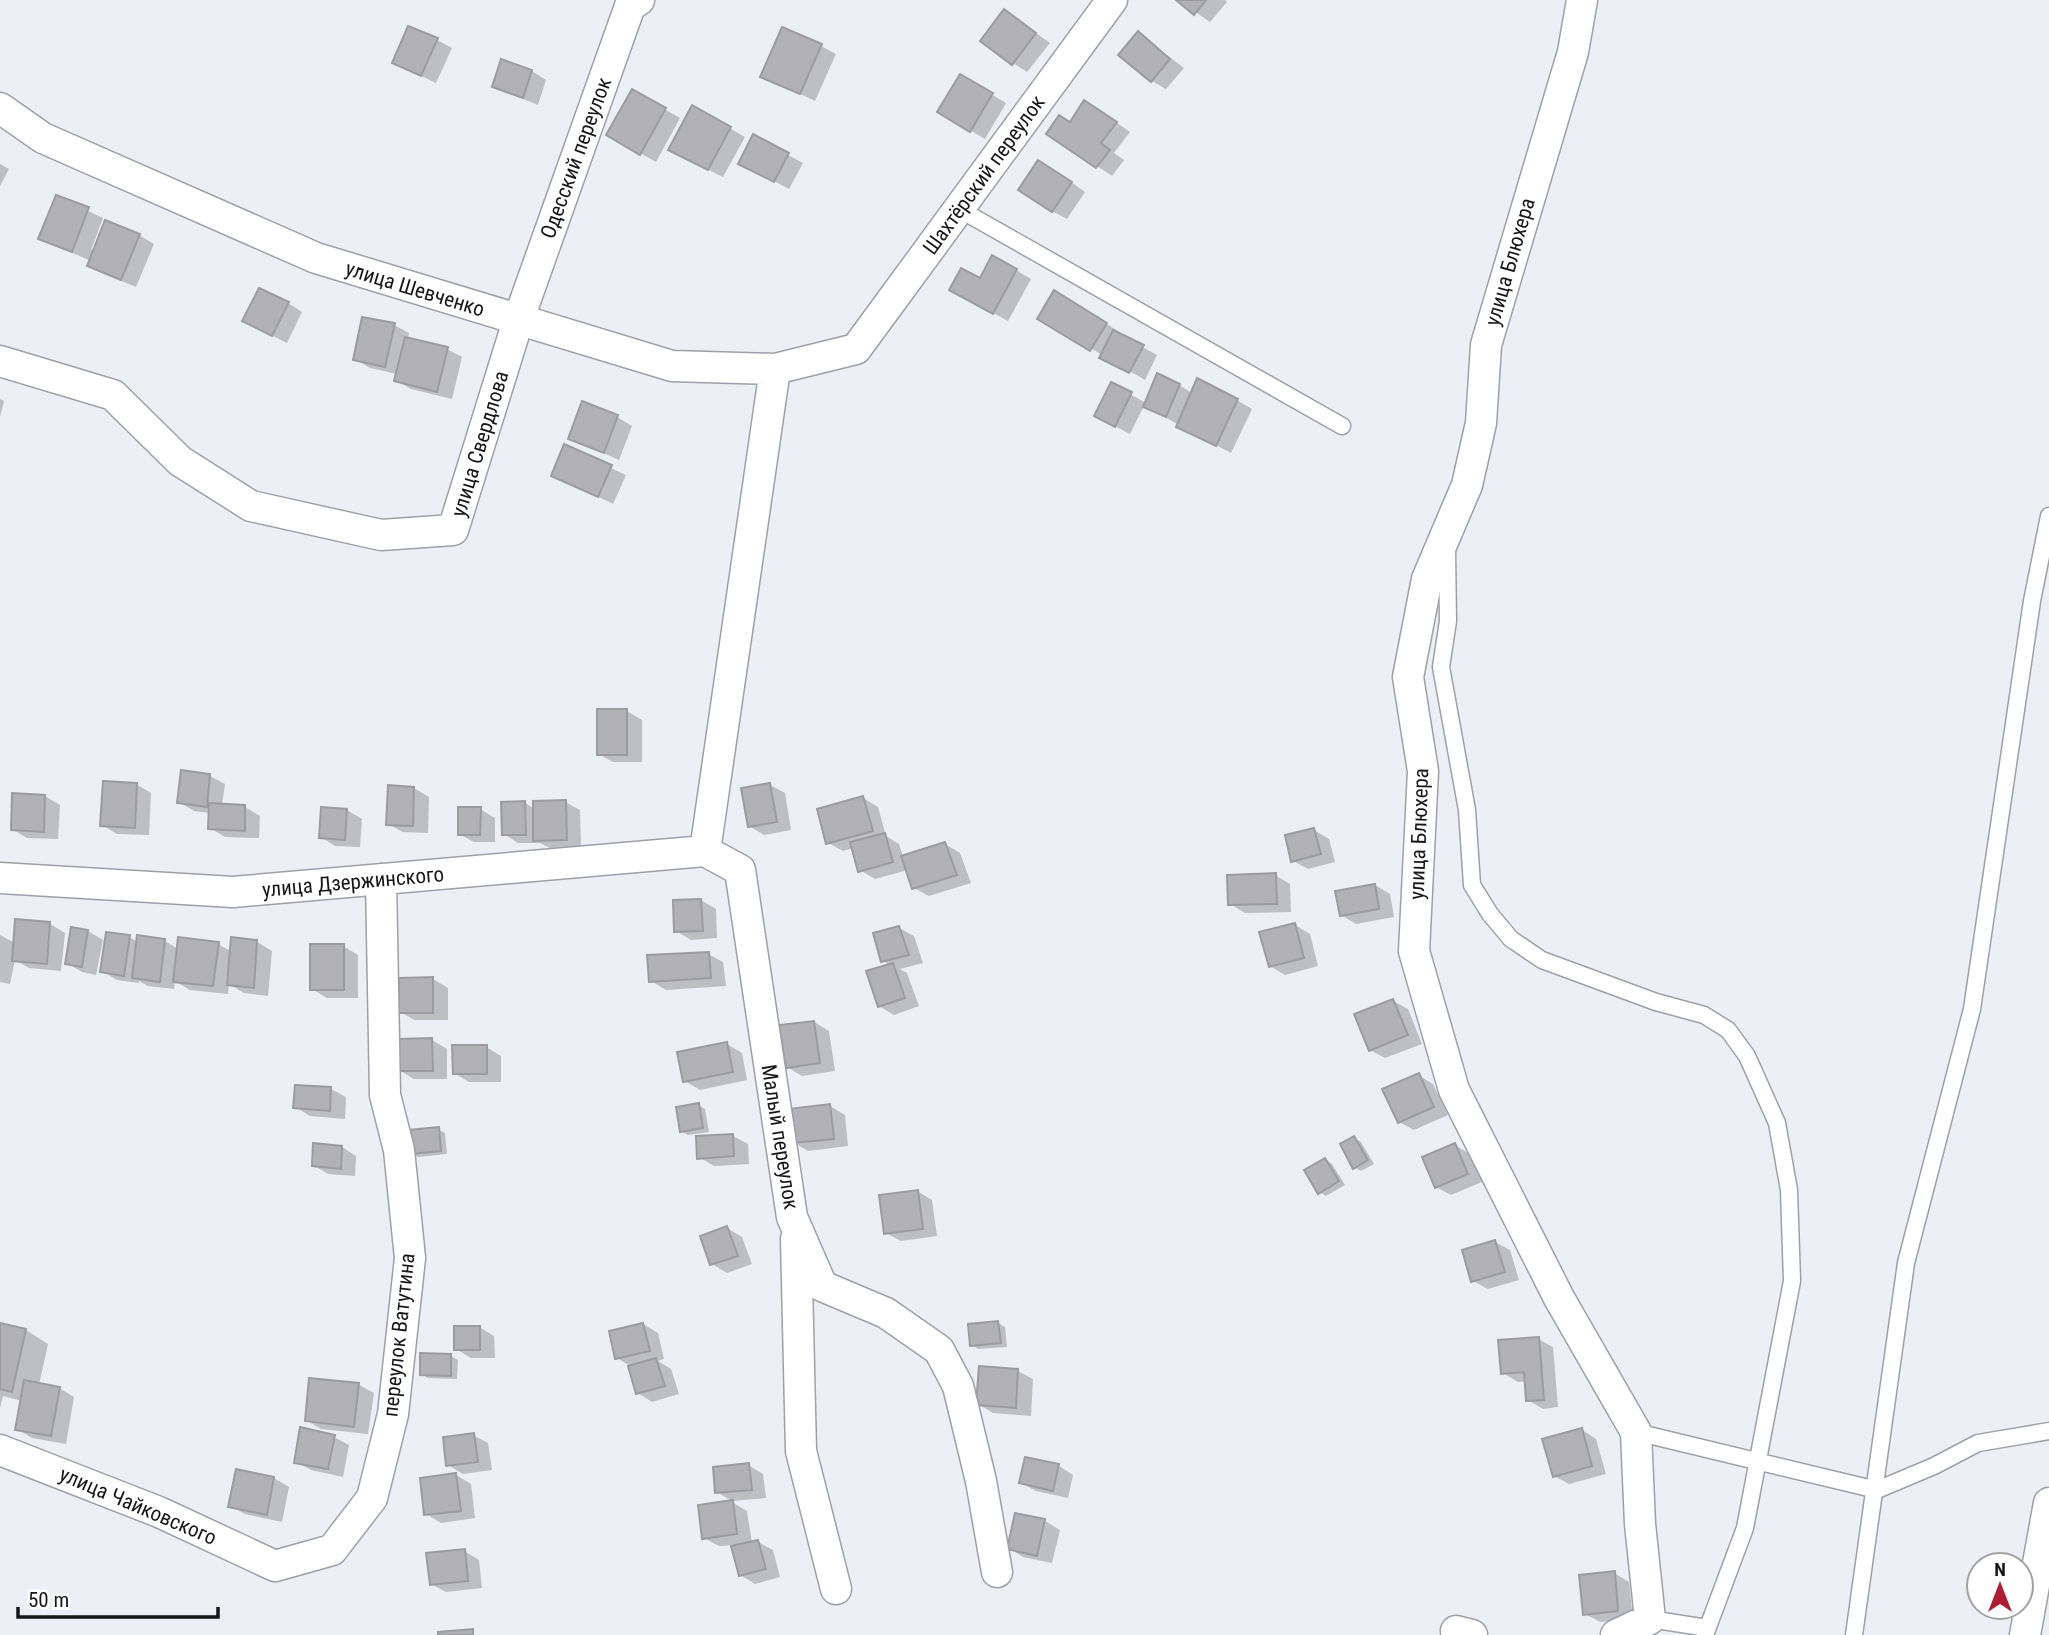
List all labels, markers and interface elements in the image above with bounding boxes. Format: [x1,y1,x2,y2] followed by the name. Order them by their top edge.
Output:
[536,74,616,242] street label: Одесский переулок
[918,91,1050,259] street label: Шахтёрский переулок
[1480,195,1540,329] street label: улица Блюхера
[343,256,487,322] street label: улица Шевченко
[446,368,514,520] street label: улица Свердлова
[1405,768,1433,900] street label: улица Блюхера
[261,862,445,902] street label: улица Дзержинского
[757,1063,803,1211] street label: Малый переулок
[378,1252,420,1418] street label: переулок Ватутина
[56,1462,220,1550] street label: улица Чайковского
[1965,1551,2035,1621] north arrow
[1994,1558,2006,1581] text: N
[18,1576,217,1620] scale bar
[28,1588,69,1612] text: 50 m

